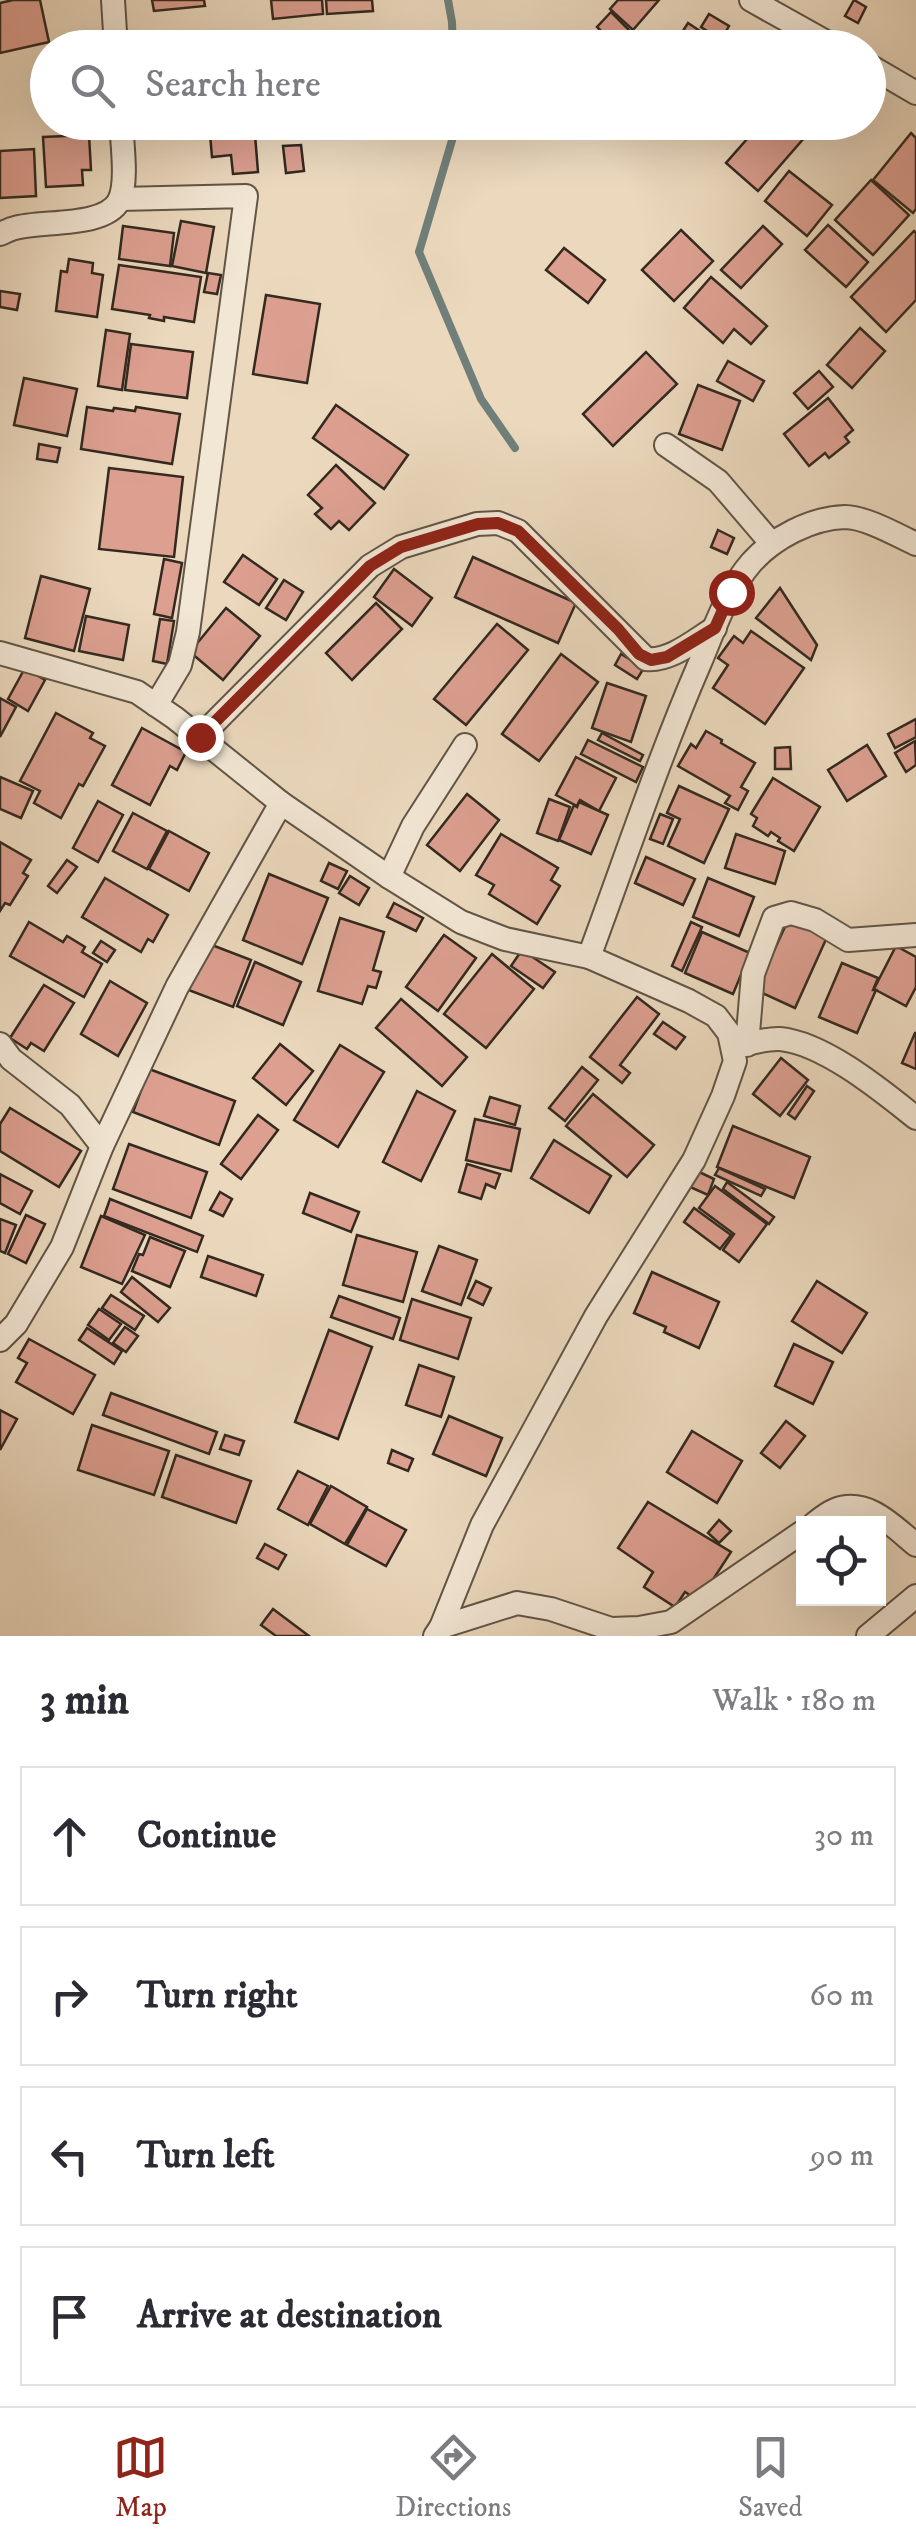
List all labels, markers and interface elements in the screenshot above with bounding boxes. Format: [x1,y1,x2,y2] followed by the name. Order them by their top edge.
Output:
[30,30,886,140] search box
[65,58,120,113] icon: search
[145,61,321,109] text: Search here
[709,570,755,616] route start
[178,715,224,761] route end
[796,1516,886,1606] map controls
[796,1516,886,1606] button: locate
[40,1675,129,1727] text: 3 min
[712,1681,876,1721] text: Walk · 180 m
[42,1809,97,1864] icon: ahead
[137,1812,276,1860] text: Continue
[814,1816,874,1856] text: 30 m
[42,1969,97,2024] icon: right
[137,1972,298,2020] text: Turn right
[809,1976,874,2016] text: 60 m
[42,2129,97,2184] icon: left
[137,2132,275,2180] text: Turn left
[810,2136,874,2176] text: 90 m
[42,2289,97,2344] icon: arrive
[137,2292,442,2340] text: Arrive at destination
[113,2430,168,2525] tab: Map
[395,2430,511,2525] tab: Directions
[738,2430,803,2525] tab: Saved

